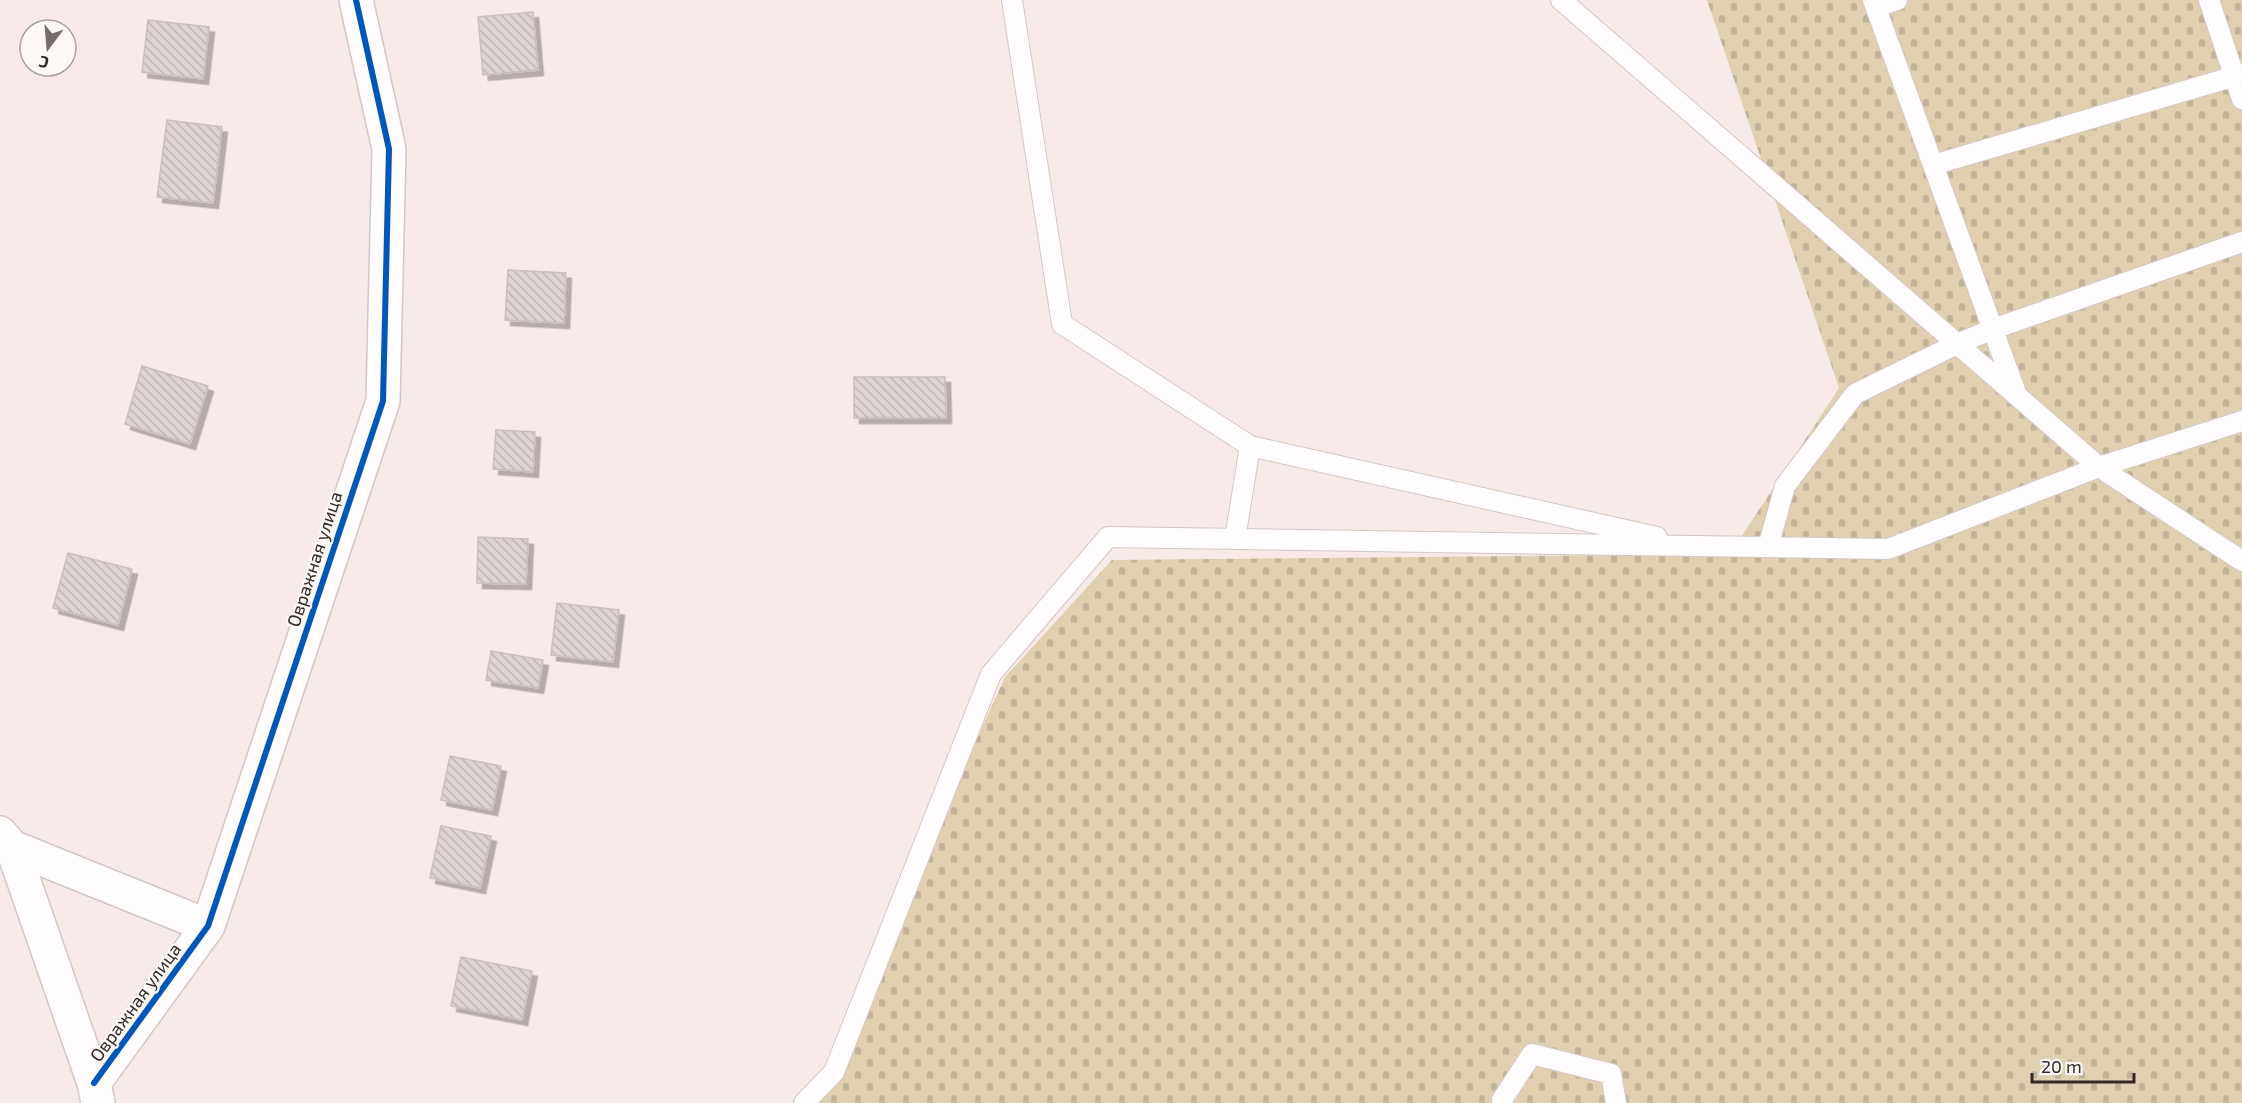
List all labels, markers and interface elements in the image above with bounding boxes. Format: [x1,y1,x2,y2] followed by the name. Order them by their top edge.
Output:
[18,18,78,78] north arrow
[37,52,51,73] text: С
[282,488,346,630] street label: Овражная улица
[85,938,185,1066] street label: Овражная улица
[2032,1046,2134,1084] scale bar
[2041,1055,2082,1077] text: 20 m

